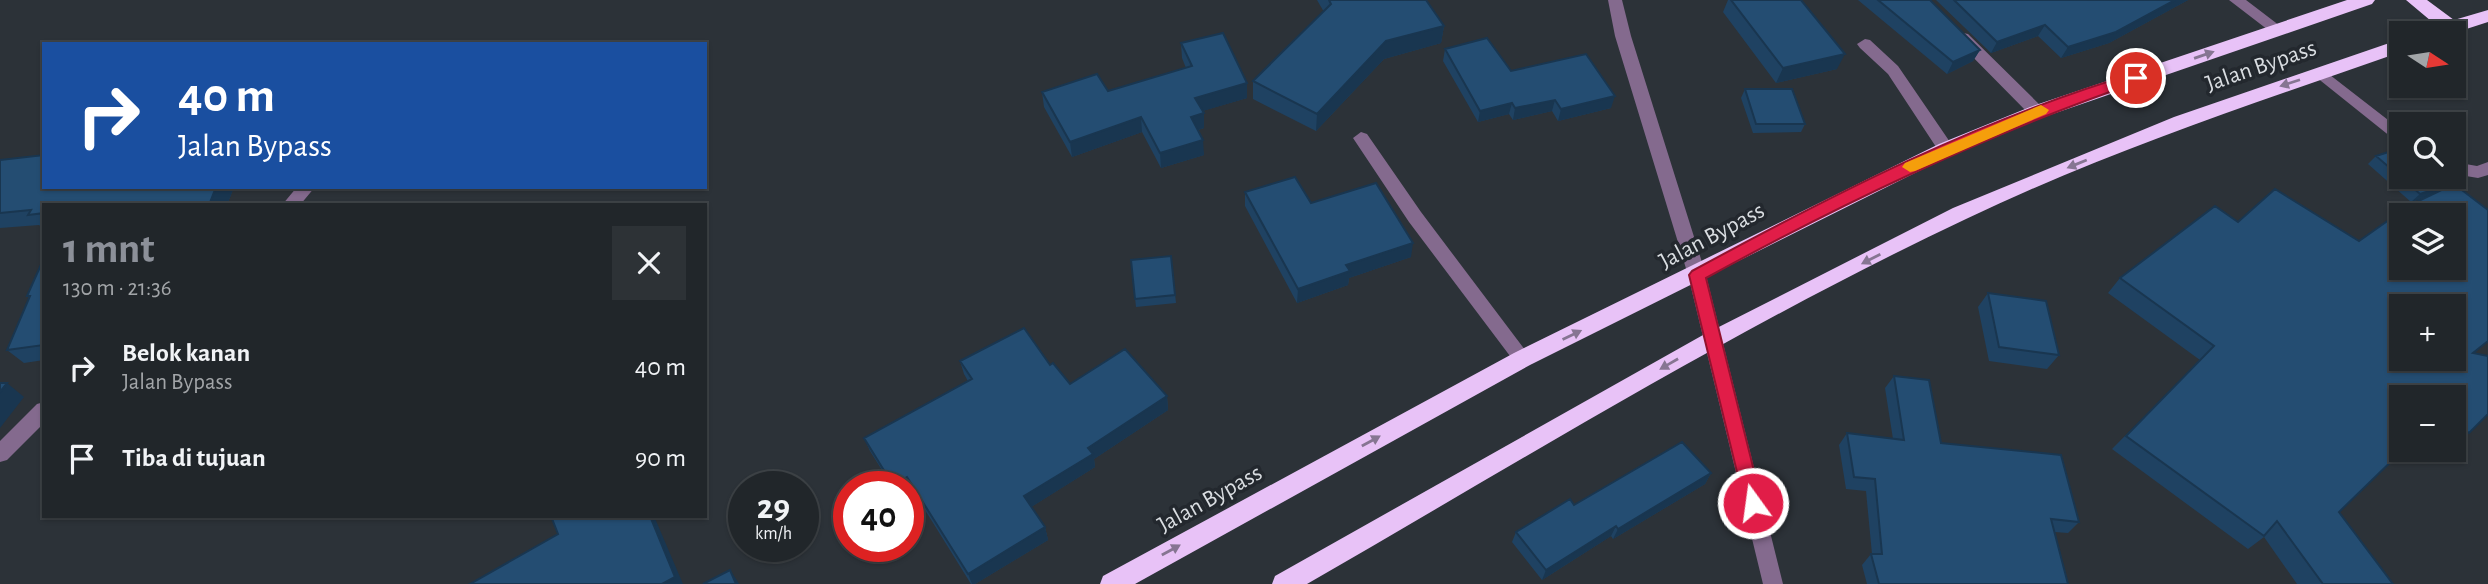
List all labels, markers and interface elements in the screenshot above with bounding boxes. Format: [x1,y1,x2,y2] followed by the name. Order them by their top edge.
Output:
[2389,21,2466,98] north arrow
[2389,21,2466,462] map controls
[2203,36,2319,96] street label: Jalan Bypass
[2106,48,2166,108] pin
[2194,49,2215,60] one-way arrow
[2117,59,2155,97] icon: arrive
[63,70,154,161] icon: right
[178,72,275,121] text: 40 m
[2279,78,2300,89] one-way arrow
[2389,112,2466,189] button: search
[178,130,332,162] text: Jalan Bypass
[2067,158,2088,169] one-way arrow
[1655,198,1769,274] street label: Jalan Bypass
[2389,203,2466,280] button: layers
[612,226,686,300] button: close
[63,228,155,270] text: 1 mnt
[1861,253,1881,264] one-way arrow
[63,277,172,300] text: 130 m · 21:36
[2389,294,2466,371] button: +
[1562,329,1582,341] one-way arrow
[122,340,250,366] text: Belok kanan
[63,349,101,387] icon: right
[635,354,686,380] text: 40 m
[1660,358,1679,370] one-way arrow
[122,371,233,394] text: Jalan Bypass
[2389,385,2466,462] button: −
[1361,435,1381,447] one-way arrow
[63,440,101,478] icon: arrive
[122,445,266,471] text: Tiba di tujuan
[635,445,686,471] text: 90 m
[1154,461,1266,537] street label: Jalan Bypass
[1716,466,1790,540] position arrow
[833,471,924,562] speed limit sign: 40
[757,490,790,525] text: 29
[755,525,792,543] text: km/h
[1161,544,1181,556] one-way arrow

